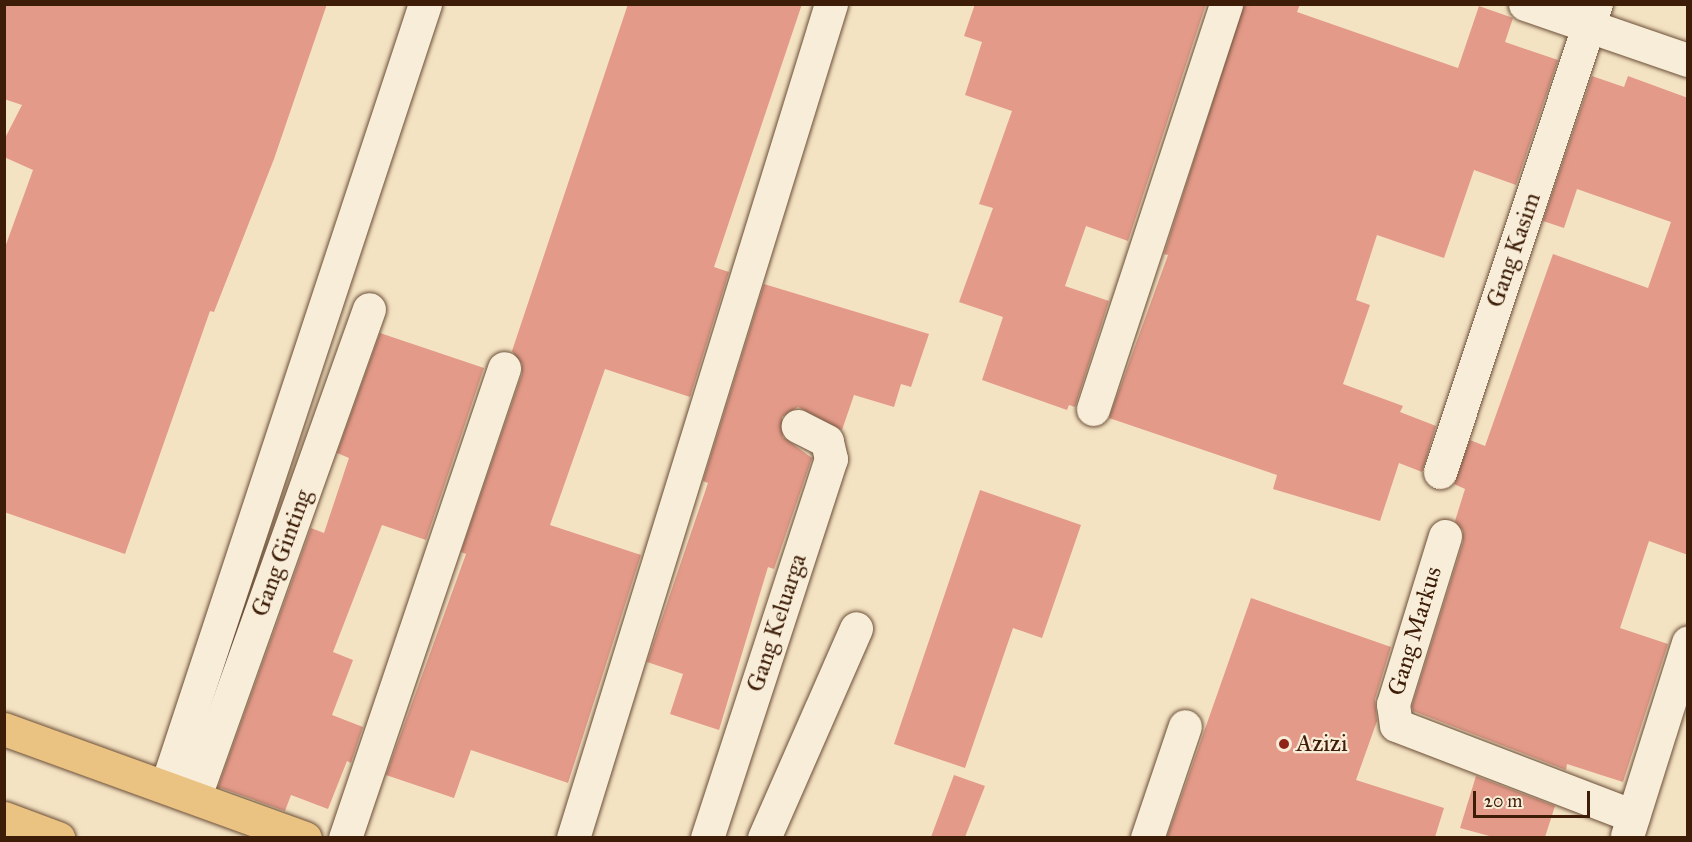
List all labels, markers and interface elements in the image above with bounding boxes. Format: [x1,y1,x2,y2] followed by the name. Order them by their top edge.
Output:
[1481,189,1547,311] street label: Gang Kasim
[246,485,318,621] street label: Gang Ginting
[741,550,813,696] street label: Gang Keluarga
[1382,563,1448,699] street label: Gang Markus
[1296,730,1348,758] place label: Azizi
[1277,737,1291,751] marker: Azizi
[1476,779,1593,817] scale bar
[1484,790,1522,812] text: 20 m

